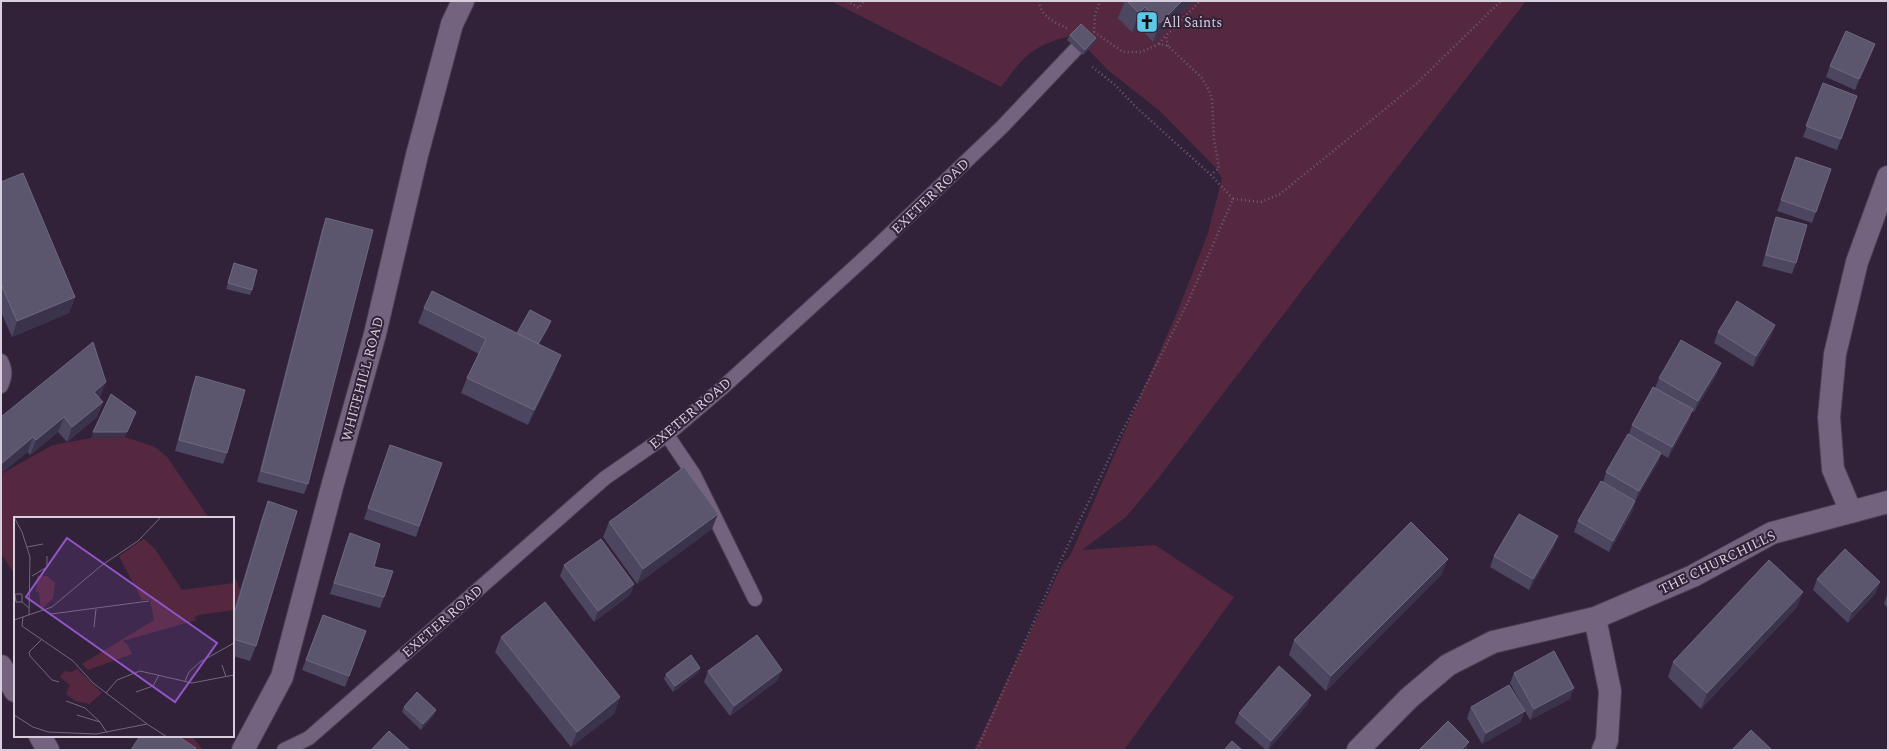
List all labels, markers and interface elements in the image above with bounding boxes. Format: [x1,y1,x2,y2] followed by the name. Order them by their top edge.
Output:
[1134,9,1160,35] church icon: All Saints
[1162,12,1222,33] place label: All Saints
[887,154,974,239] street label: EXETER ROAD
[336,314,389,444] street label: WHITEHILL ROAD
[645,373,736,454] street label: EXETER ROAD
[14,517,234,737] inset map
[1655,525,1779,600] street label: THE CHURCHILLS
[397,580,487,663] street label: EXETER ROAD

